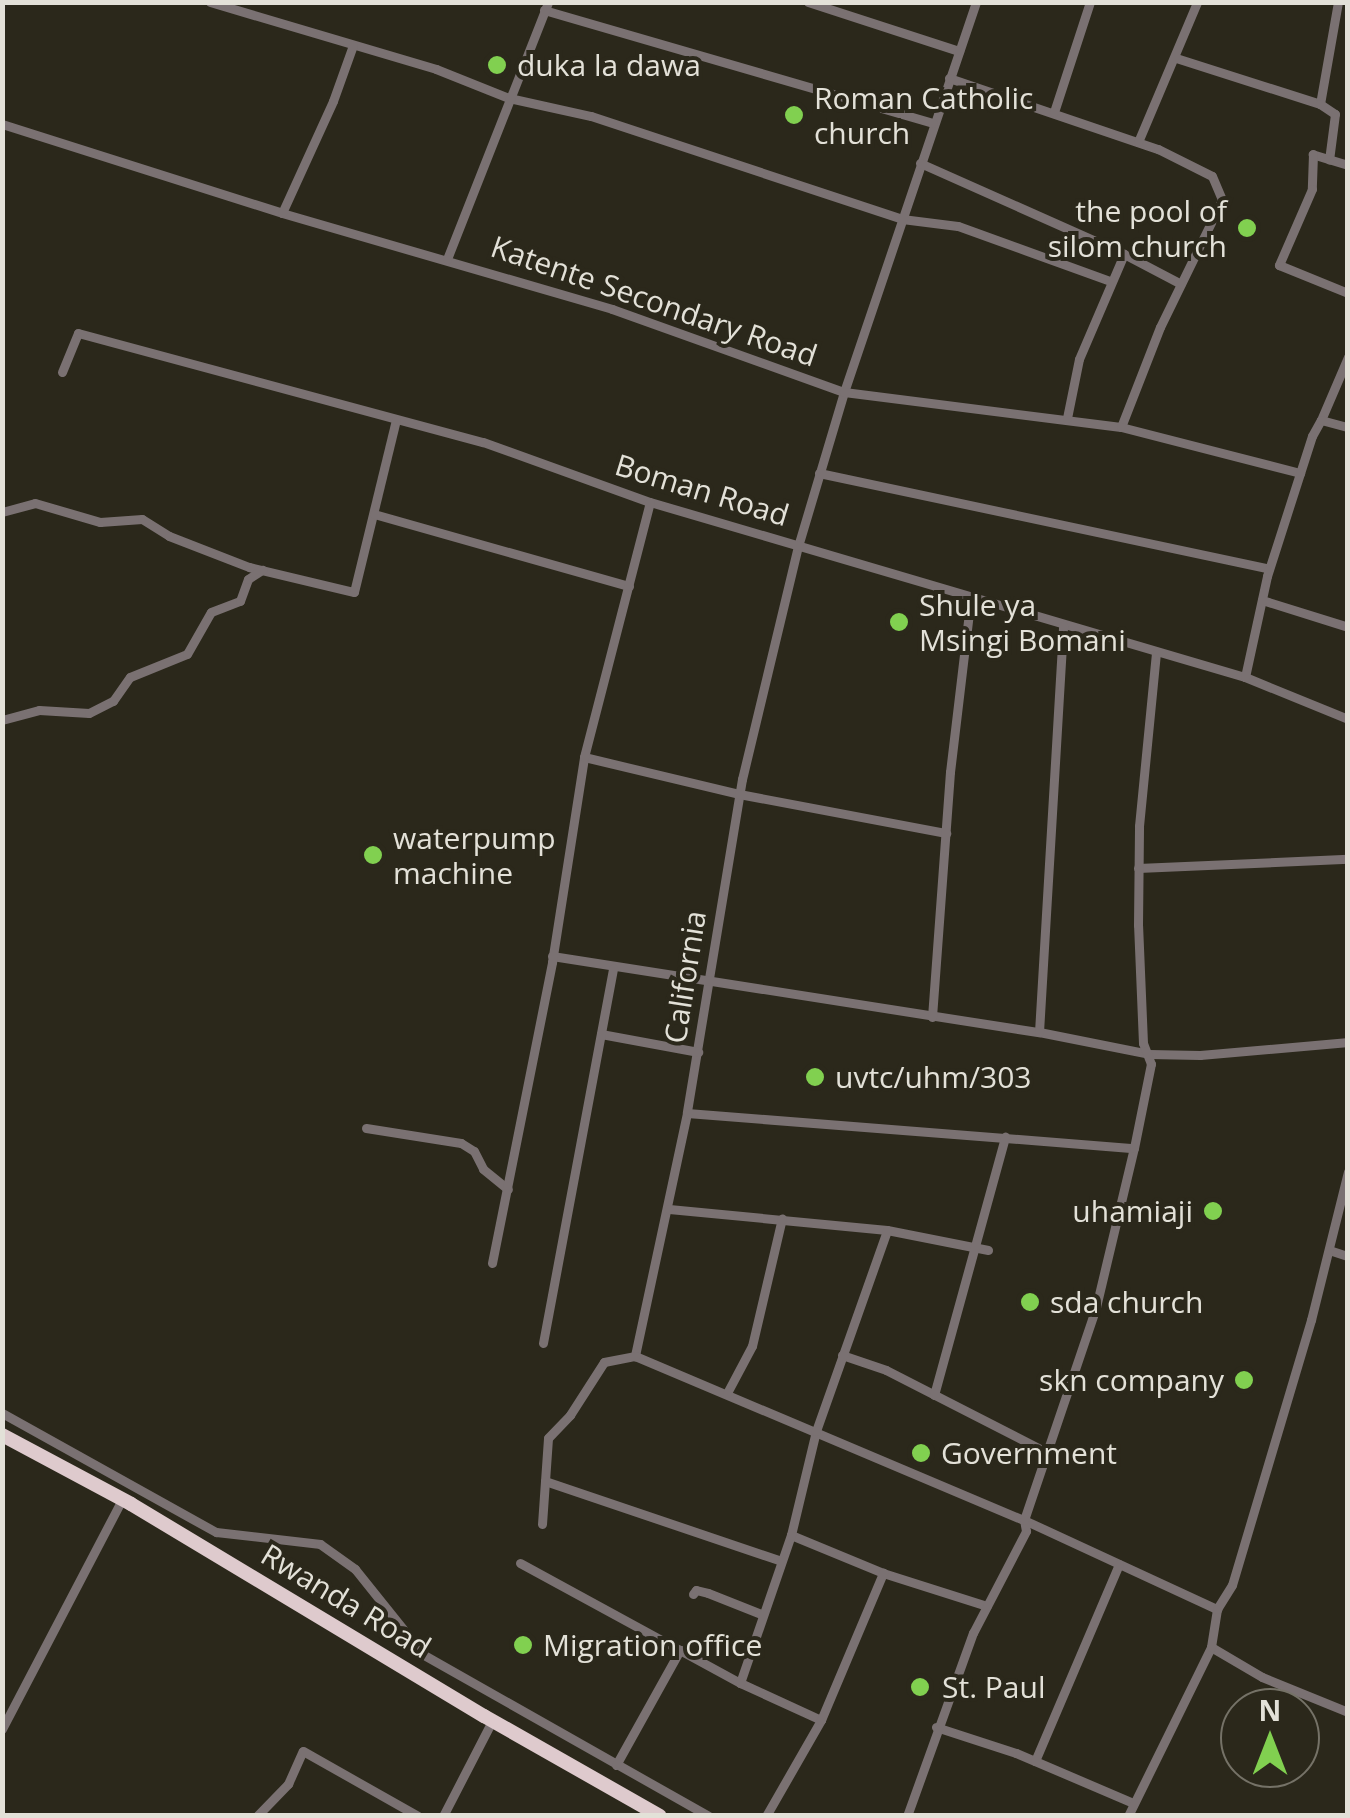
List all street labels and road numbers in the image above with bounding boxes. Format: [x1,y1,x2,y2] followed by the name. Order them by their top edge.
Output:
[486,228,822,374] street label: Katente Secondary Road
[611,447,793,533] street label: Boman Road
[657,908,713,1046] street label: California
[255,1536,437,1666] street label: Rwanda Road

